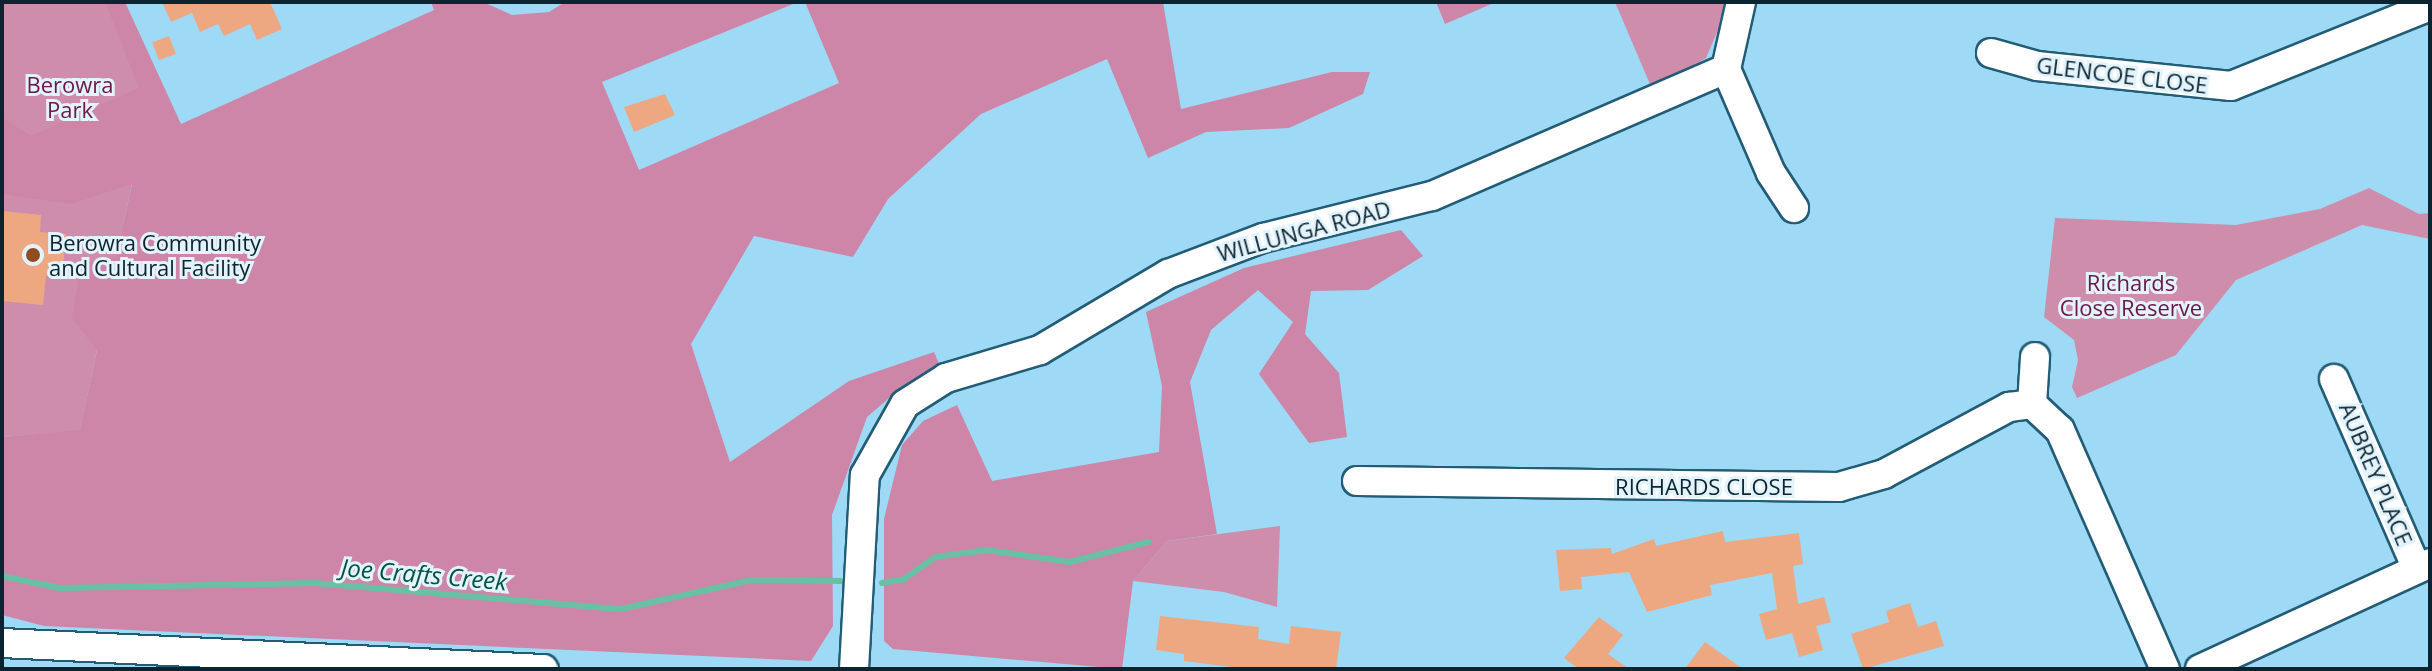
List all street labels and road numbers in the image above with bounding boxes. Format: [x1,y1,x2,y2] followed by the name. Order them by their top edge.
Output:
[2035,51,2209,99] street label: GLENCOE CLOSE
[1215,195,1393,267] street label: WILLUNGA ROAD
[2334,399,2418,549] street label: AUBREY PLACE
[1615,474,1793,500] street label: RICHARDS CLOSE

